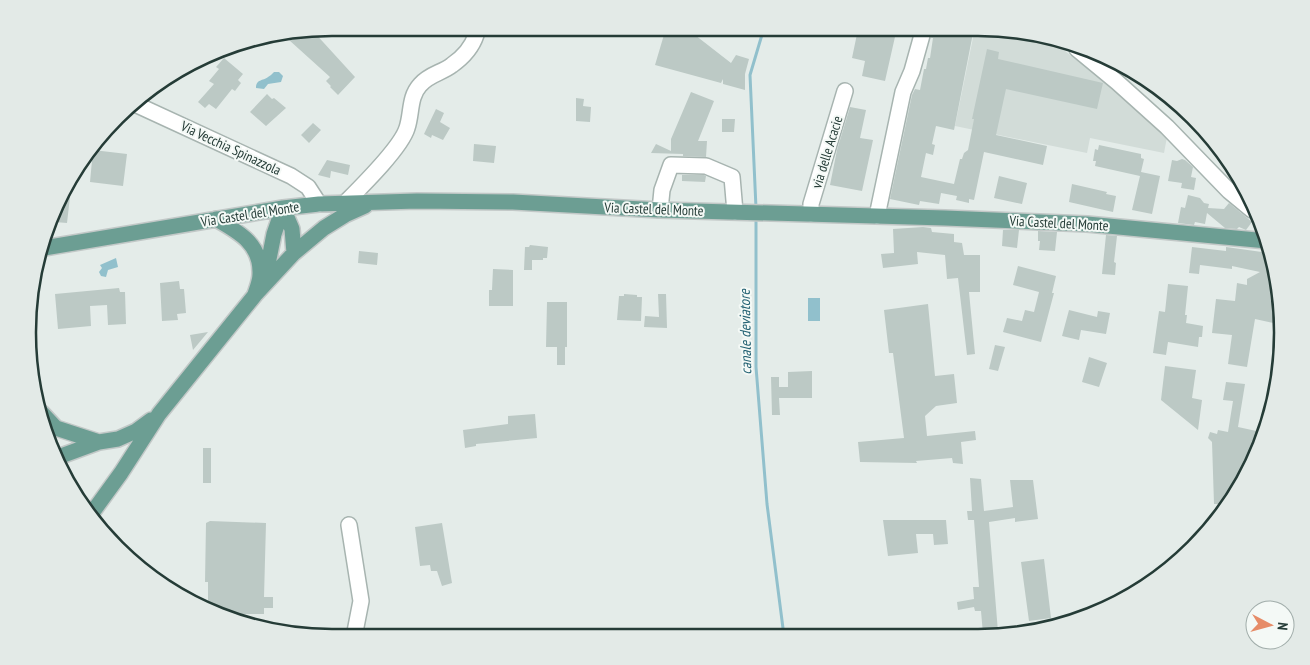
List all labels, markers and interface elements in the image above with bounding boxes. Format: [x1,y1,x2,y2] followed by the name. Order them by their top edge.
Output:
[807,113,847,190] street label: via delle Acacie
[177,117,284,179] street label: Via Vecchia Spinazzola
[199,197,301,231] street label: Via Castel del Monte
[603,198,704,220] street label: Via Castel del Monte
[1008,211,1109,235] street label: Via Castel del Monte
[735,288,755,375] water label: canale deviatore
[1245,600,1295,650] north arrow
[1274,622,1292,631] text: N

